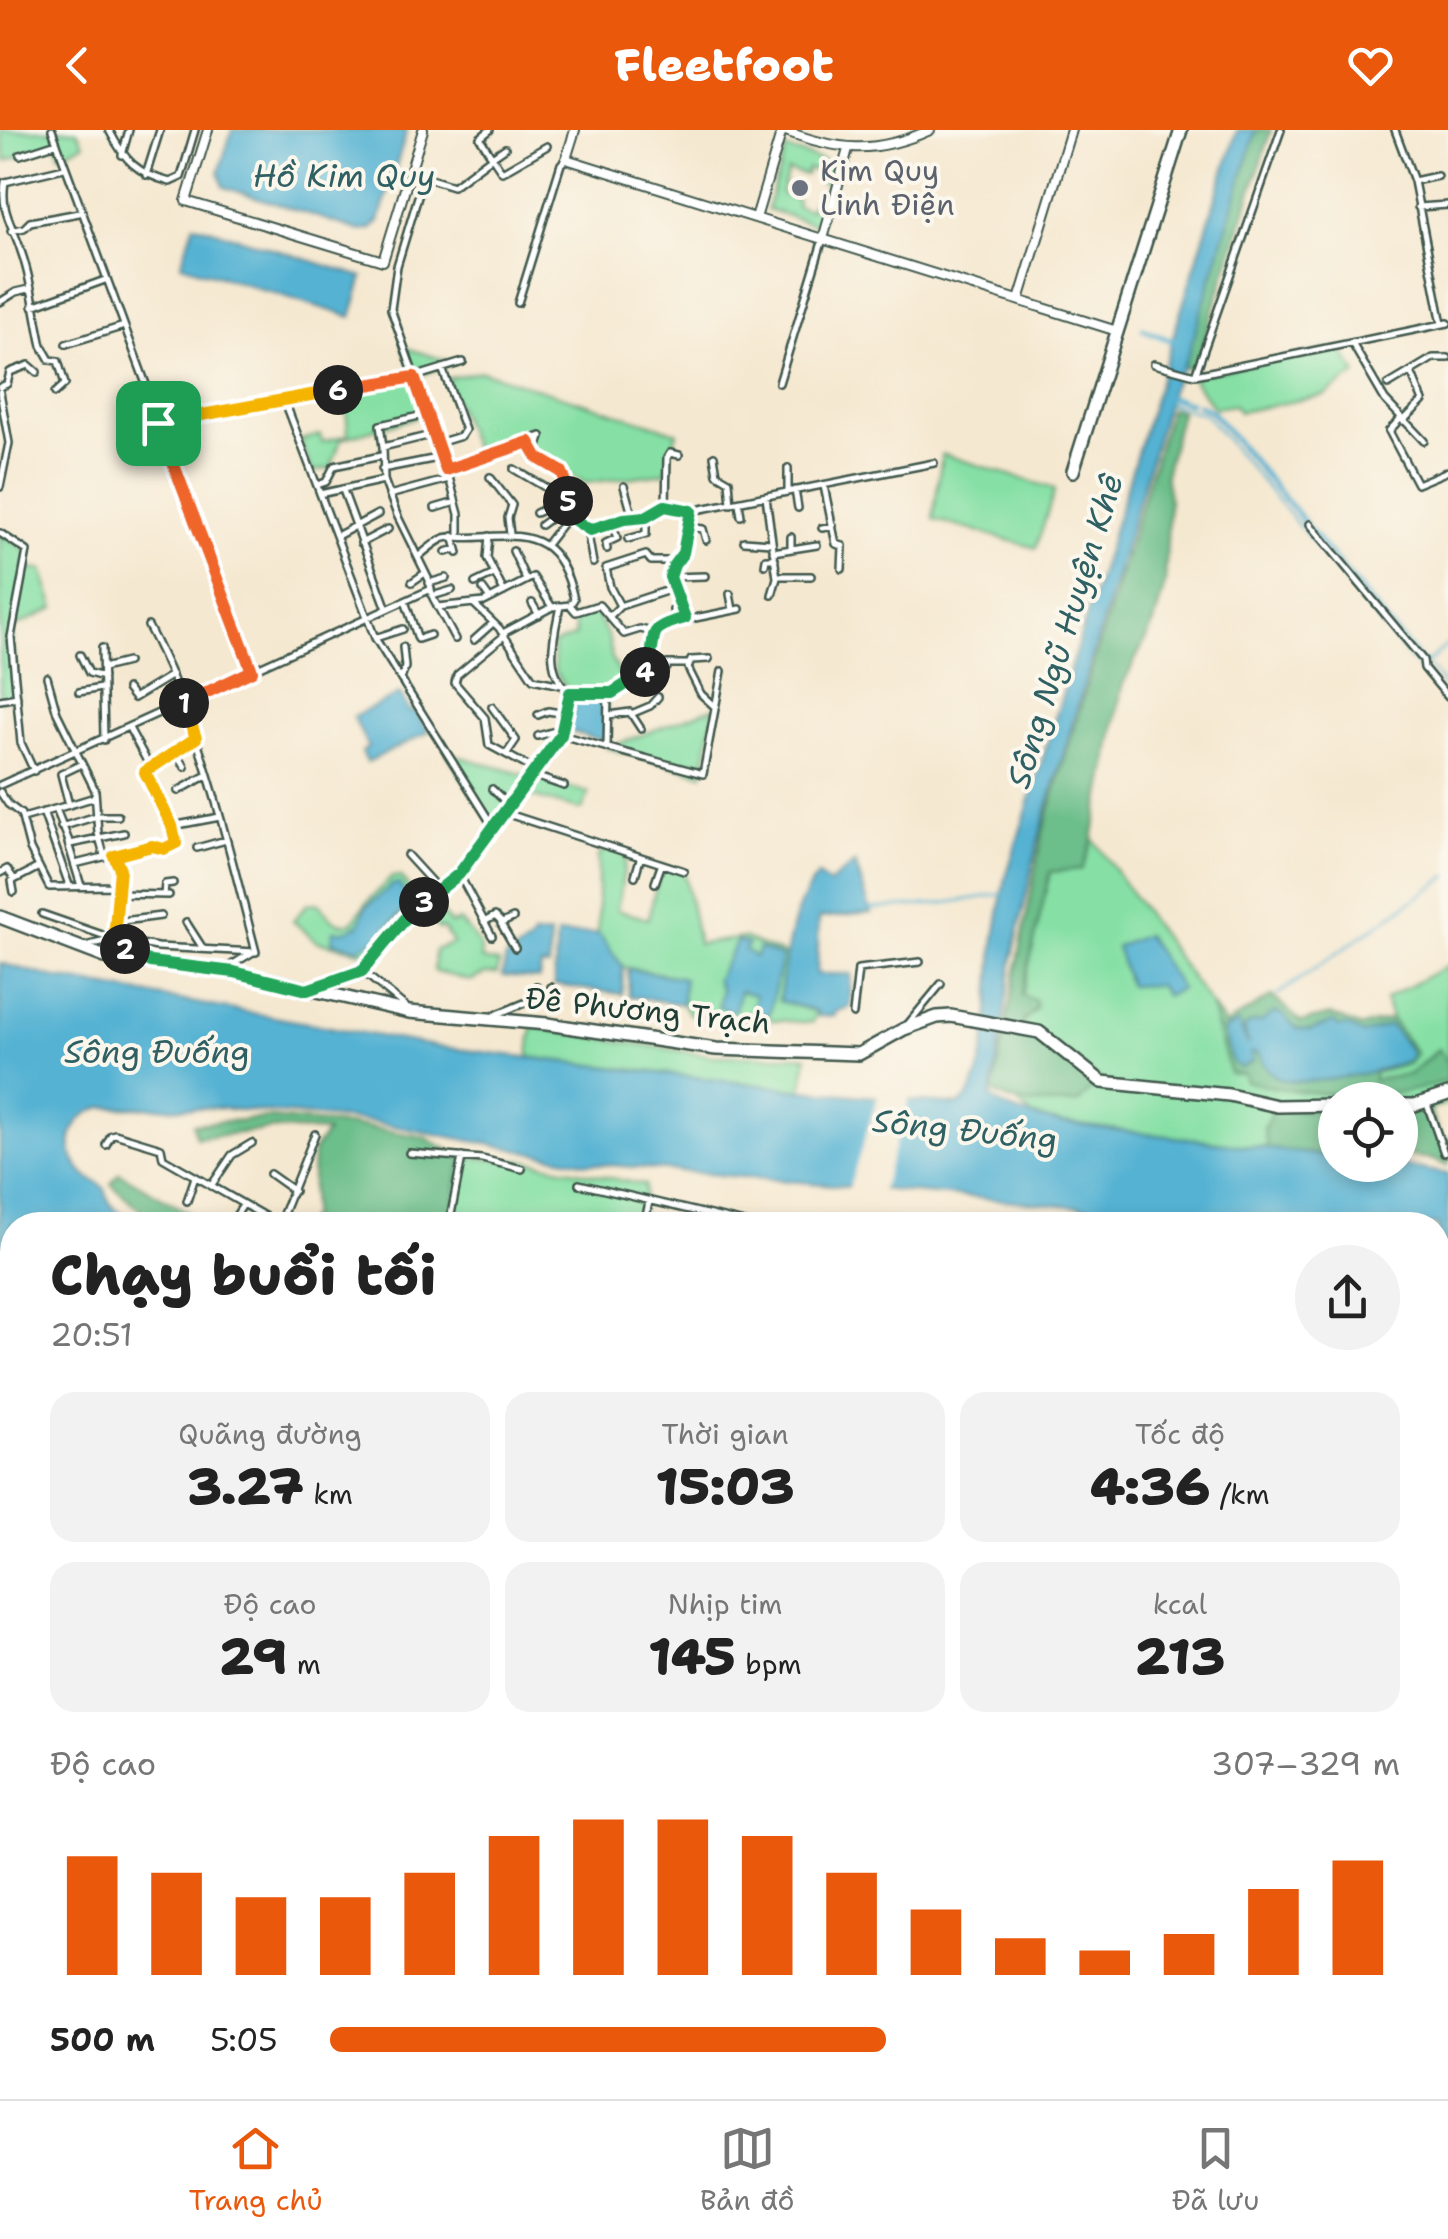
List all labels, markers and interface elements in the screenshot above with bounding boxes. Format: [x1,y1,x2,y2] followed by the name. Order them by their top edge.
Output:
[614,35,834,95] text: Fleetfoot
[50,38,105,93] icon: back
[1343,38,1398,93] icon: heart
[820,150,955,225] place label: Kim Quy Linh Điện
[253,154,435,197] water label: Hồ Kim Quy
[789,177,811,199] marker: Kim Quy Linh Điện
[313,365,363,415] pin: 6
[328,371,348,409] text: 6
[116,381,201,466] pin
[131,396,186,451] icon: arrive
[996,468,1133,793] water label: Sông Ngũ Huyện Khê
[543,476,593,526] pin: 5
[559,482,577,520] text: 5
[620,647,670,697] pin: 4
[635,653,655,691] text: 4
[159,678,209,728] pin: 1
[178,684,190,722] text: 1
[399,877,449,927] pin: 3
[414,883,434,921] text: 3
[100,924,150,974] pin: 2
[115,930,135,968] text: 2
[523,977,773,1044] street label: Đê Phương Trạch
[64,1030,250,1073] water label: Sông Đuống
[1318,1082,1418,1182] map controls
[1318,1082,1418,1182] button: locate
[870,1098,1060,1161] water label: Sông Đuống
[50,1238,437,1312] text: Chạy buổi tối
[1295,1245,1400,1350] button: share
[50,1313,133,1356] text: 20:51
[178,1415,362,1453] text: Quãng đường
[661,1415,789,1453] text: Thời gian
[1135,1415,1225,1453] text: Tốc độ
[187,1453,304,1520] text: 3.27
[656,1453,794,1520] text: 15:03
[1090,1453,1210,1520] text: 4:36
[304,1475,353,1513] text: km
[1210,1475,1270,1513] text: /km
[224,1585,316,1623] text: Độ cao
[668,1585,782,1623] text: Nhịp tim
[1153,1585,1207,1623] text: kcal
[219,1623,287,1690] text: 29
[648,1623,736,1690] text: 145
[1135,1623,1225,1690] text: 213
[287,1645,321,1683] text: m
[736,1645,802,1683] text: bpm
[50,1742,156,1785] text: Độ cao
[1211,1742,1400,1785] text: 307–329 m
[50,2018,155,2061] text: 500 m
[210,2018,278,2061] text: 5:05
[189,2121,323,2219] tab: Trang chủ
[700,2121,795,2219] tab: Bản đồ
[1172,2121,1259,2219] tab: Đã lưu

